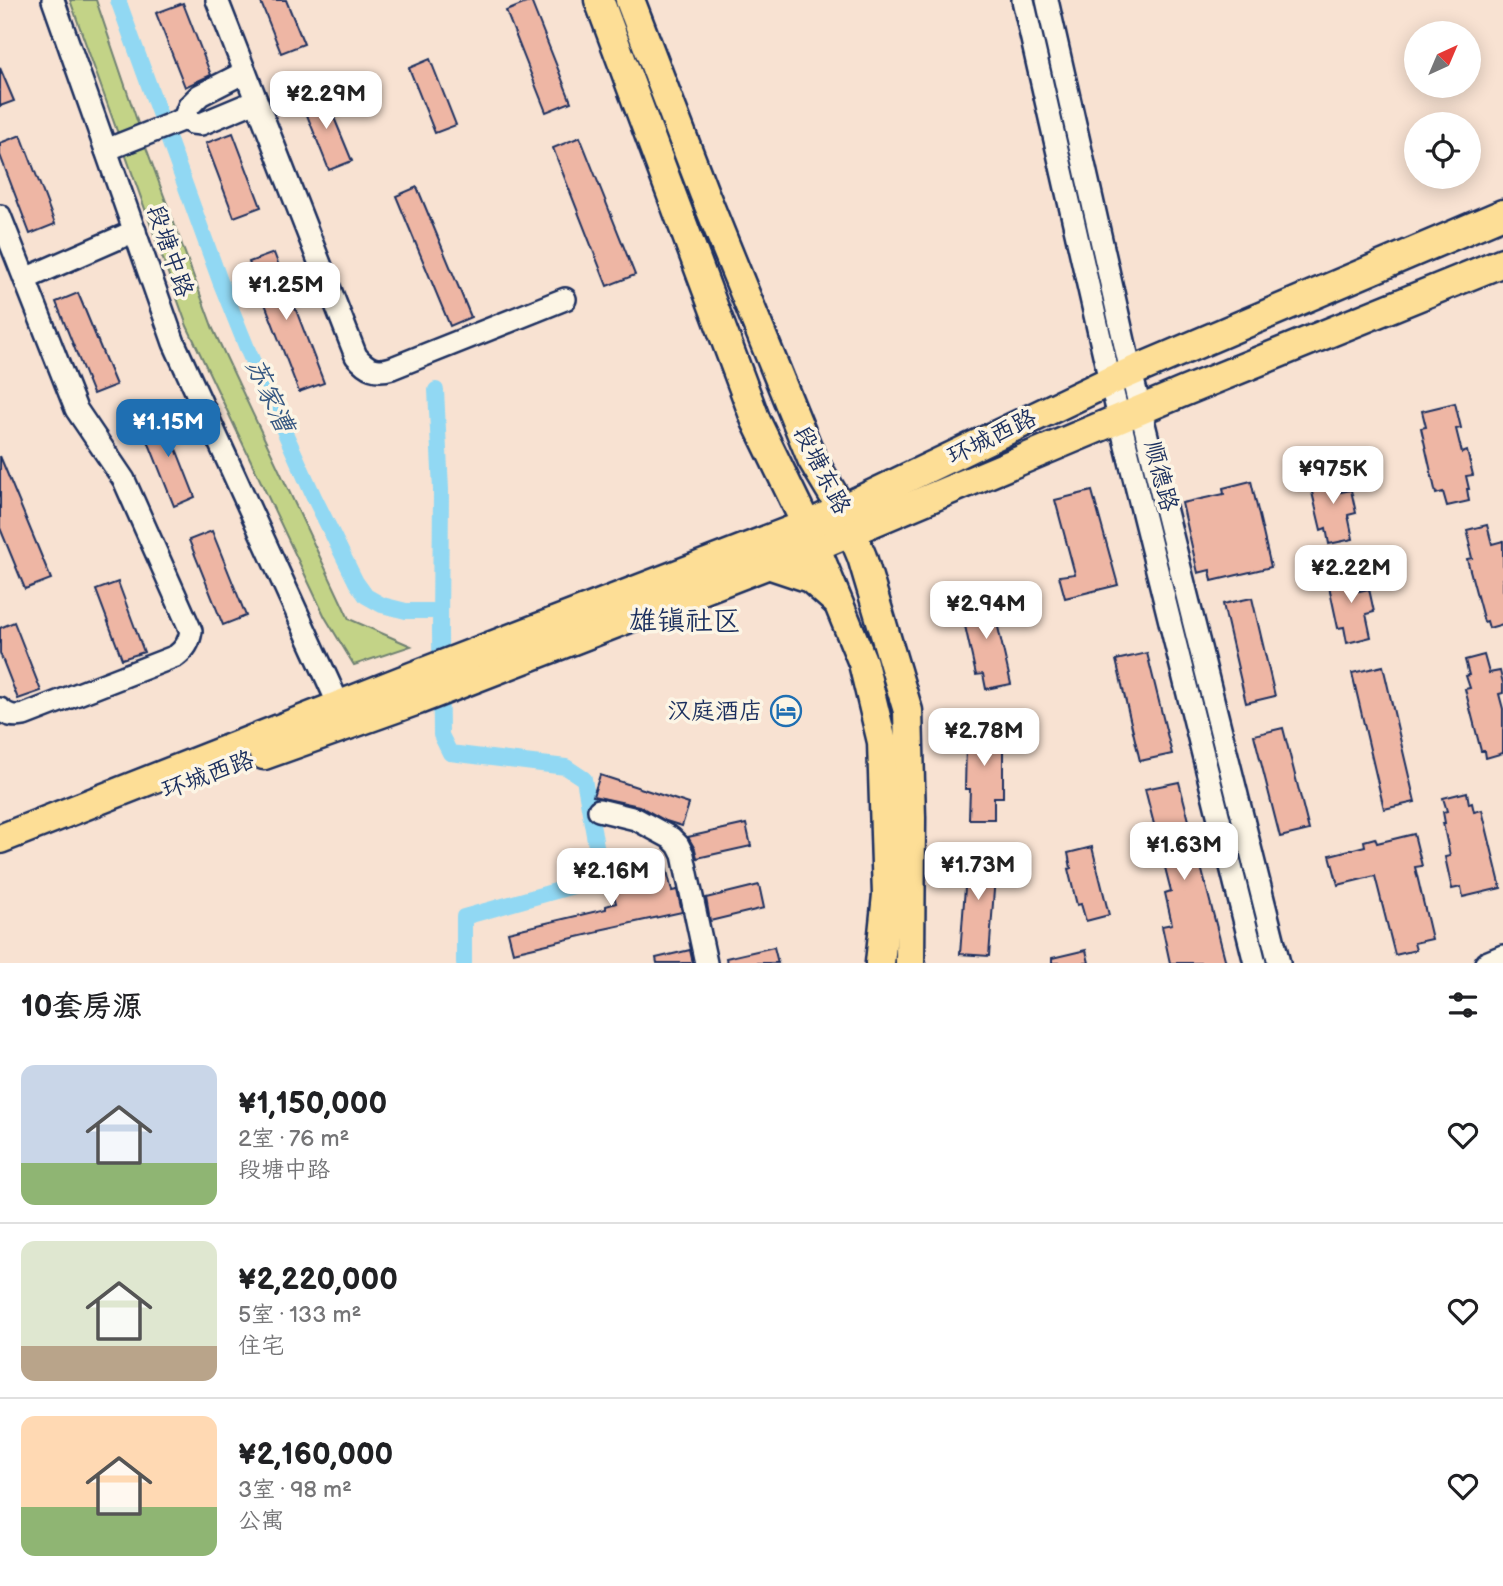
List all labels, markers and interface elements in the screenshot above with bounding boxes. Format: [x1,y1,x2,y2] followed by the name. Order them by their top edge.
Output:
[1404,21,1480,98] north arrow
[1404,21,1481,189] map controls
[269,72,383,131] pin: ¥2.29M
[286,80,366,108] text: ¥2.29M
[1404,112,1481,189] button: locate
[141,201,199,301] street label: 段塘中路
[229,262,343,322] pin: ¥1.25M
[248,271,324,299] text: ¥1.25M
[238,354,301,442] water label: 苏家漕
[111,400,225,459] pin: ¥1.15M
[943,403,1041,471] street label: 环城西路
[132,408,204,436] text: ¥1.15M
[787,421,857,519] street label: 段塘东路
[1138,438,1184,514] street label: 顺德路
[1284,447,1382,506] pin: ¥975K
[1298,455,1368,483] text: ¥975K
[1294,546,1408,605] pin: ¥2.22M
[1311,554,1391,582] text: ¥2.22M
[929,582,1043,641] pin: ¥2.94M
[946,590,1026,618] text: ¥2.94M
[629,605,741,638] district label: 雄镇社区
[769,694,803,728] hotel icon: 汉庭酒店
[667,697,763,726] place label: 汉庭酒店
[927,708,1041,768] pin: ¥2.78M
[944,717,1024,745] text: ¥2.78M
[158,745,258,805] street label: 环城西路
[1127,822,1241,882] pin: ¥1.63M
[1146,831,1222,859] text: ¥1.63M
[921,842,1035,902] pin: ¥1.73M
[554,848,668,908] pin: ¥2.16M
[941,851,1015,879] text: ¥1.73M
[573,857,649,885] text: ¥2.16M
[1444,986,1482,1024] icon: filters
[21,989,142,1025] text: 10套房源
[238,1086,387,1122] text: ¥1,150,000
[77,1093,161,1177] icon: home
[1444,1116,1482,1154] icon: heart
[238,1125,349,1153] text: 2室 · 76 m²
[238,1156,330,1184] text: 段塘中路
[238,1262,398,1298] text: ¥2,220,000
[77,1269,161,1353] icon: home
[1444,1292,1482,1330] icon: heart
[238,1301,362,1329] text: 5室 · 133 m²
[238,1332,284,1360] text: 住宅
[238,1437,393,1473] text: ¥2,160,000
[77,1444,161,1528] icon: home
[1444,1467,1482,1505] icon: heart
[238,1476,352,1504] text: 3室 · 98 m²
[238,1507,284,1535] text: 公寓

